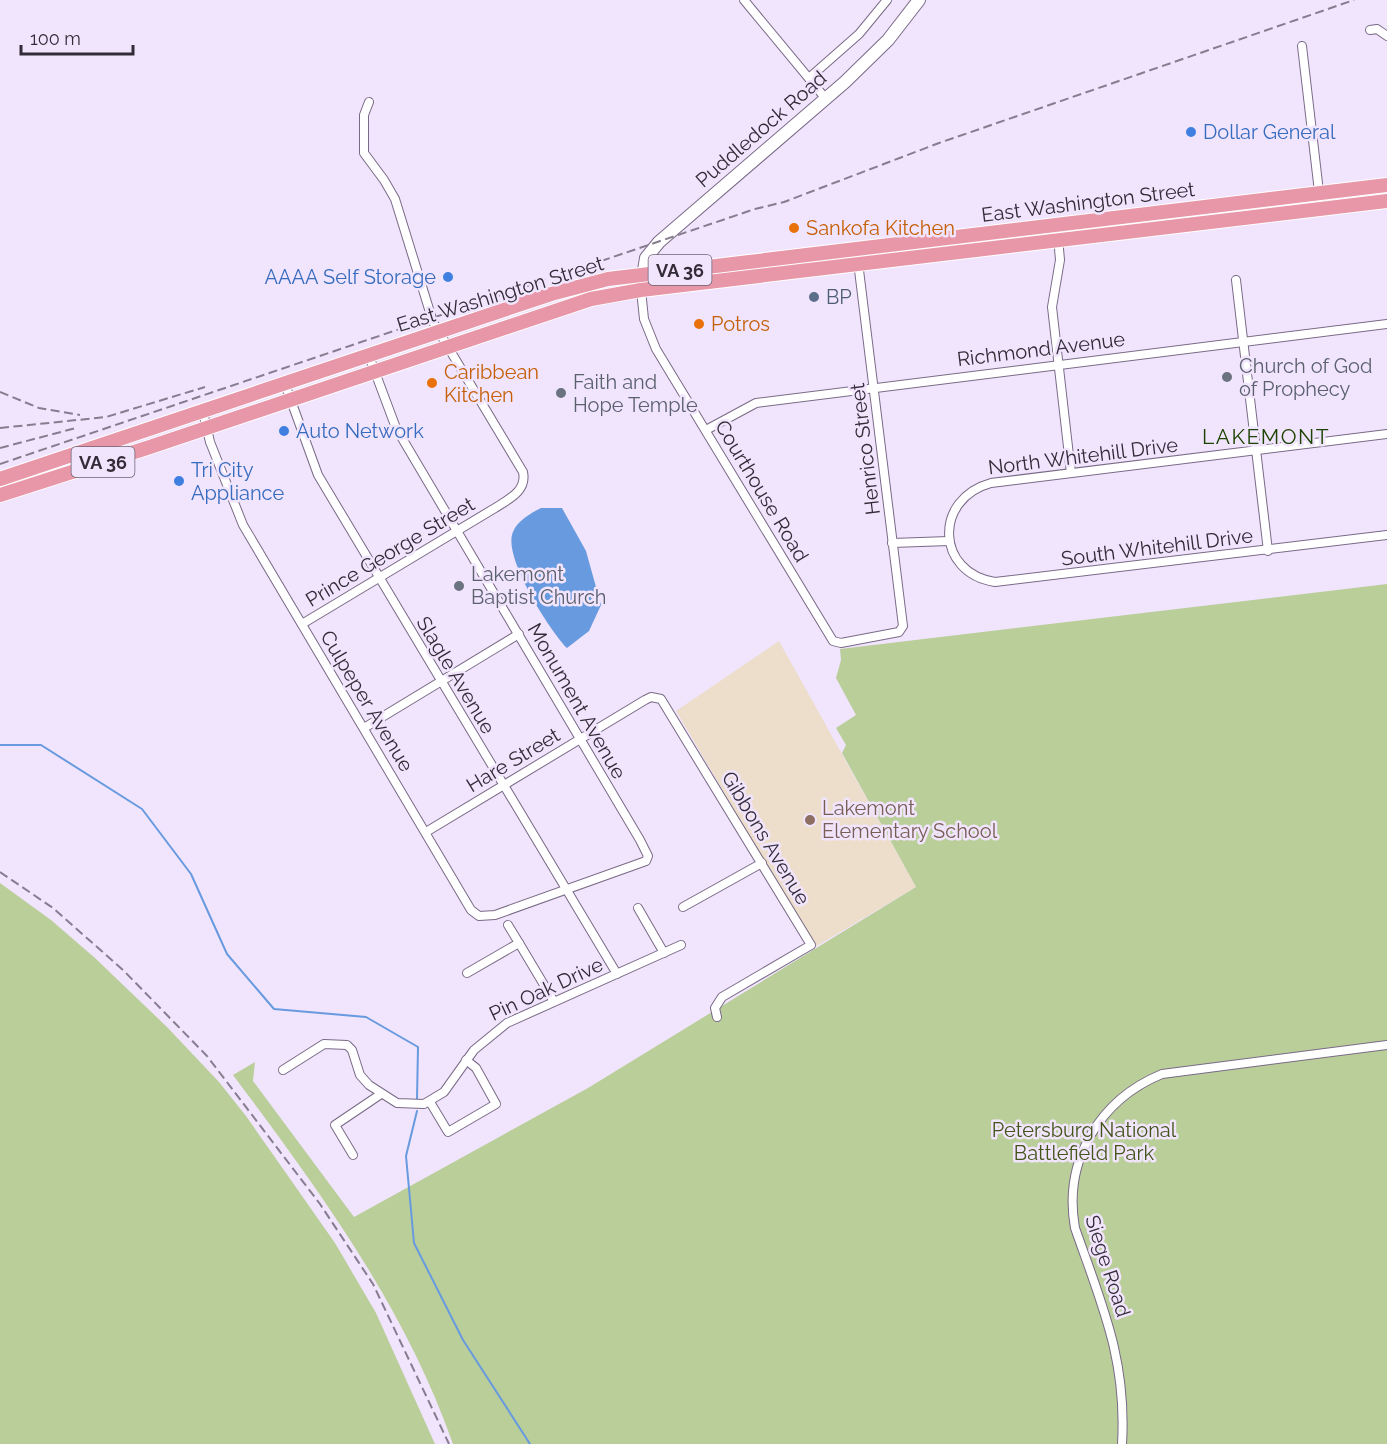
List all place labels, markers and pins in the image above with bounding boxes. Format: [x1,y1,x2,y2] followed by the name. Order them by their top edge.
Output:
[1203,120,1336,144] place label: Dollar General
[1184,125,1198,139] marker: Dollar General
[806,216,955,240] place label: Sankofa Kitchen
[787,221,801,235] marker: Sankofa Kitchen
[264,265,436,289] place label: AAAA Self Storage
[441,270,455,284] marker: AAAA Self Storage
[826,285,852,309] place label: BP
[807,290,821,304] marker: BP
[711,312,770,336] place label: Potros
[692,317,706,331] marker: Potros
[1239,354,1372,401] place label: Church of God of Prophecy
[444,360,539,407] place label: Caribbean Kitchen
[573,370,698,417] place label: Faith and Hope Temple
[1220,370,1234,384] marker: Church of God of Prophecy
[425,376,439,390] marker: Caribbean Kitchen
[554,386,568,400] marker: Faith and Hope Temple
[296,419,424,443] place label: Auto Network
[277,424,291,438] marker: Auto Network
[191,458,284,505] place label: Tri City Appliance
[172,474,186,488] marker: Tri City Appliance
[471,562,607,609] place label: Lakemont Baptist Church
[452,579,466,593] marker: Lakemont Baptist Church
[822,796,998,843] place label: Lakemont Elementary School
[803,813,817,827] marker: Lakemont Elementary School

